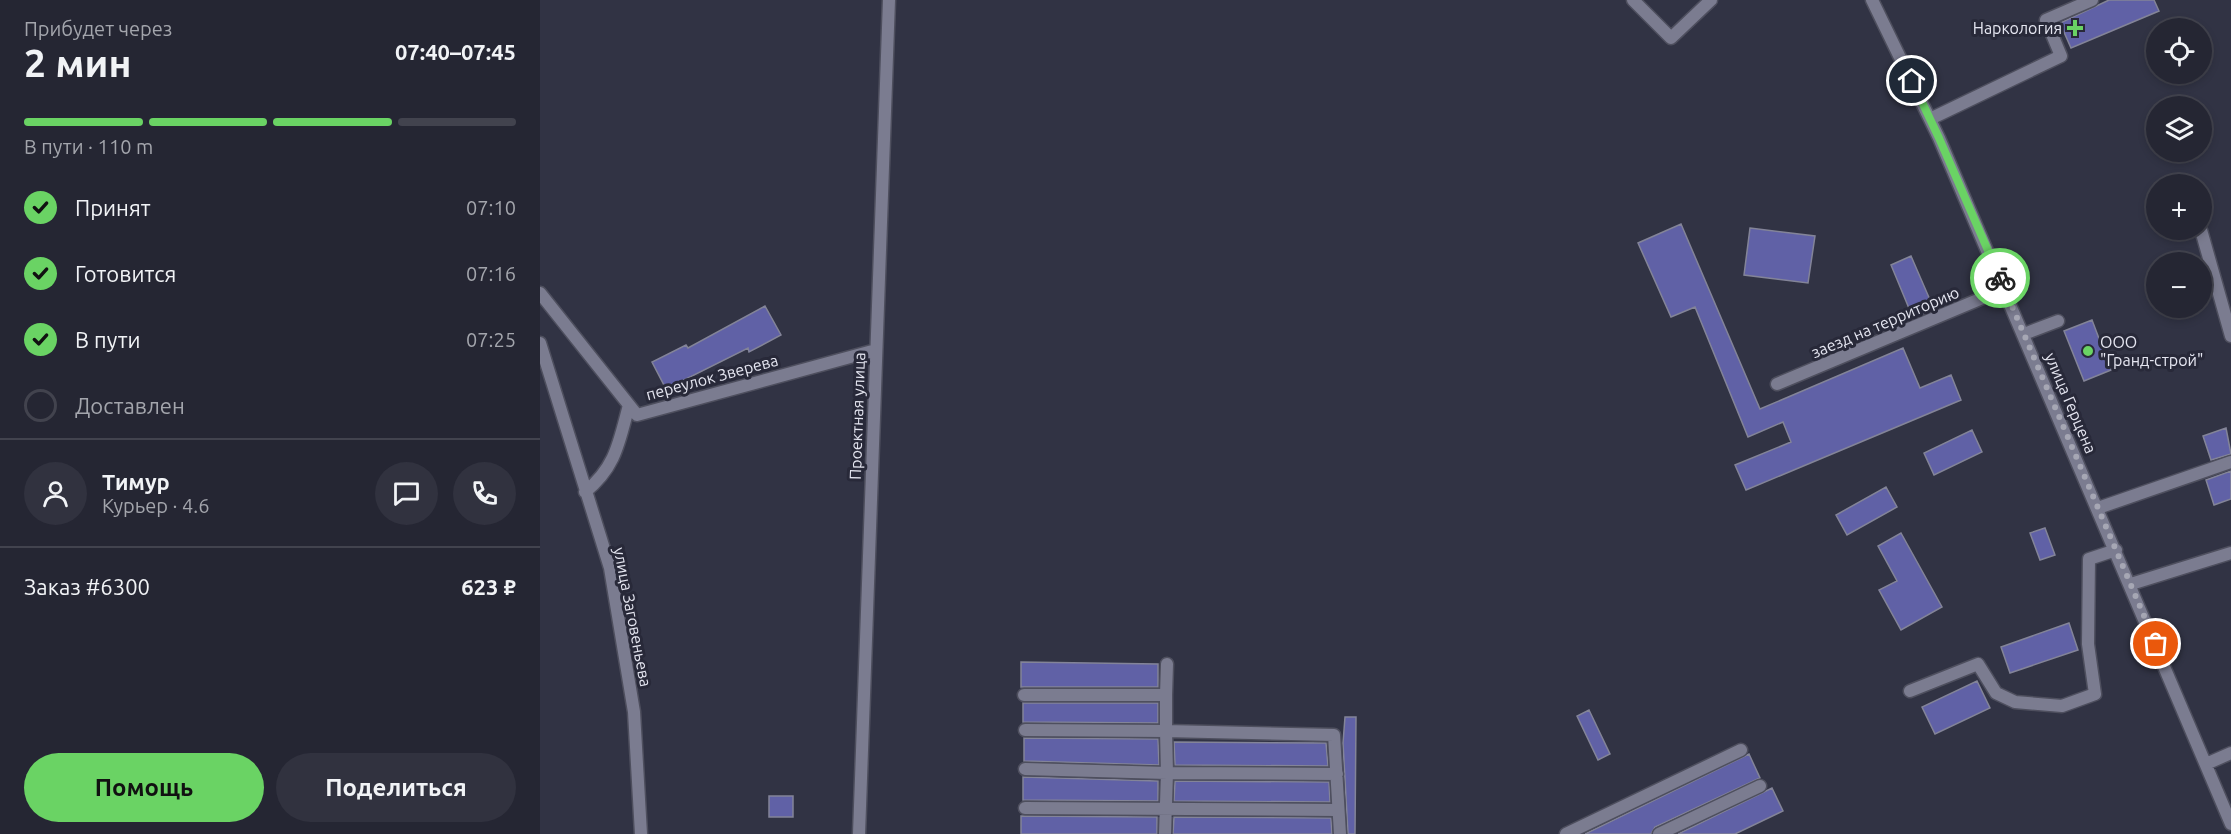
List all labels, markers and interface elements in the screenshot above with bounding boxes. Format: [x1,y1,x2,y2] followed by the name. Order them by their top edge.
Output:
[24,17,172,40] text: Прибудет через
[2146,18,2212,318] map controls
[2146,18,2212,84] button: locate
[1973,19,2062,37] place label: Наркология
[2066,19,2084,37] marker: Наркология
[395,39,516,64] text: 07:40–07:45
[24,41,132,84] text: 2 мин
[1886,55,1937,106] pin
[1895,64,1928,97] icon: home
[2146,96,2212,162] button: layers
[24,135,153,158] text: В пути · 110 m
[2146,174,2212,240] button: +
[24,191,57,224] icon: check
[75,195,151,220] text: Принят
[466,196,516,219] text: 07:10
[1970,248,2030,308] courier
[2146,252,2212,318] button: −
[24,257,57,290] icon: check
[75,261,176,286] text: Готовится
[466,262,516,285] text: 07:16
[1984,262,2017,295] icon: bike
[1808,283,1962,361] street label: заезд на территорию
[24,323,57,356] icon: check
[75,327,141,352] text: В пути
[466,328,516,351] text: 07:25
[2100,333,2203,369] place label: ООО "Гранд-строй"
[2081,344,2095,358] marker: ООО "Гранд-строй"
[2042,350,2100,456] street label: улица Герцена
[644,351,780,403] street label: переулок Зверева
[846,352,868,480] street label: Проектная улица
[75,393,185,418] text: Доставлен
[24,462,87,525] button: person
[375,462,438,525] button: chat
[453,462,516,525] button: phone
[102,469,170,494] text: Тимур
[102,494,209,517] text: Курьер · 4.6
[611,546,655,688] street label: улица Заговеньева
[24,574,150,599] text: Заказ #6300
[461,574,516,599] text: 623 ₽
[2130,618,2181,669] pin
[2139,627,2172,660] icon: bag
[24,753,264,822] button: Помощь
[276,753,516,822] button: Поделиться

